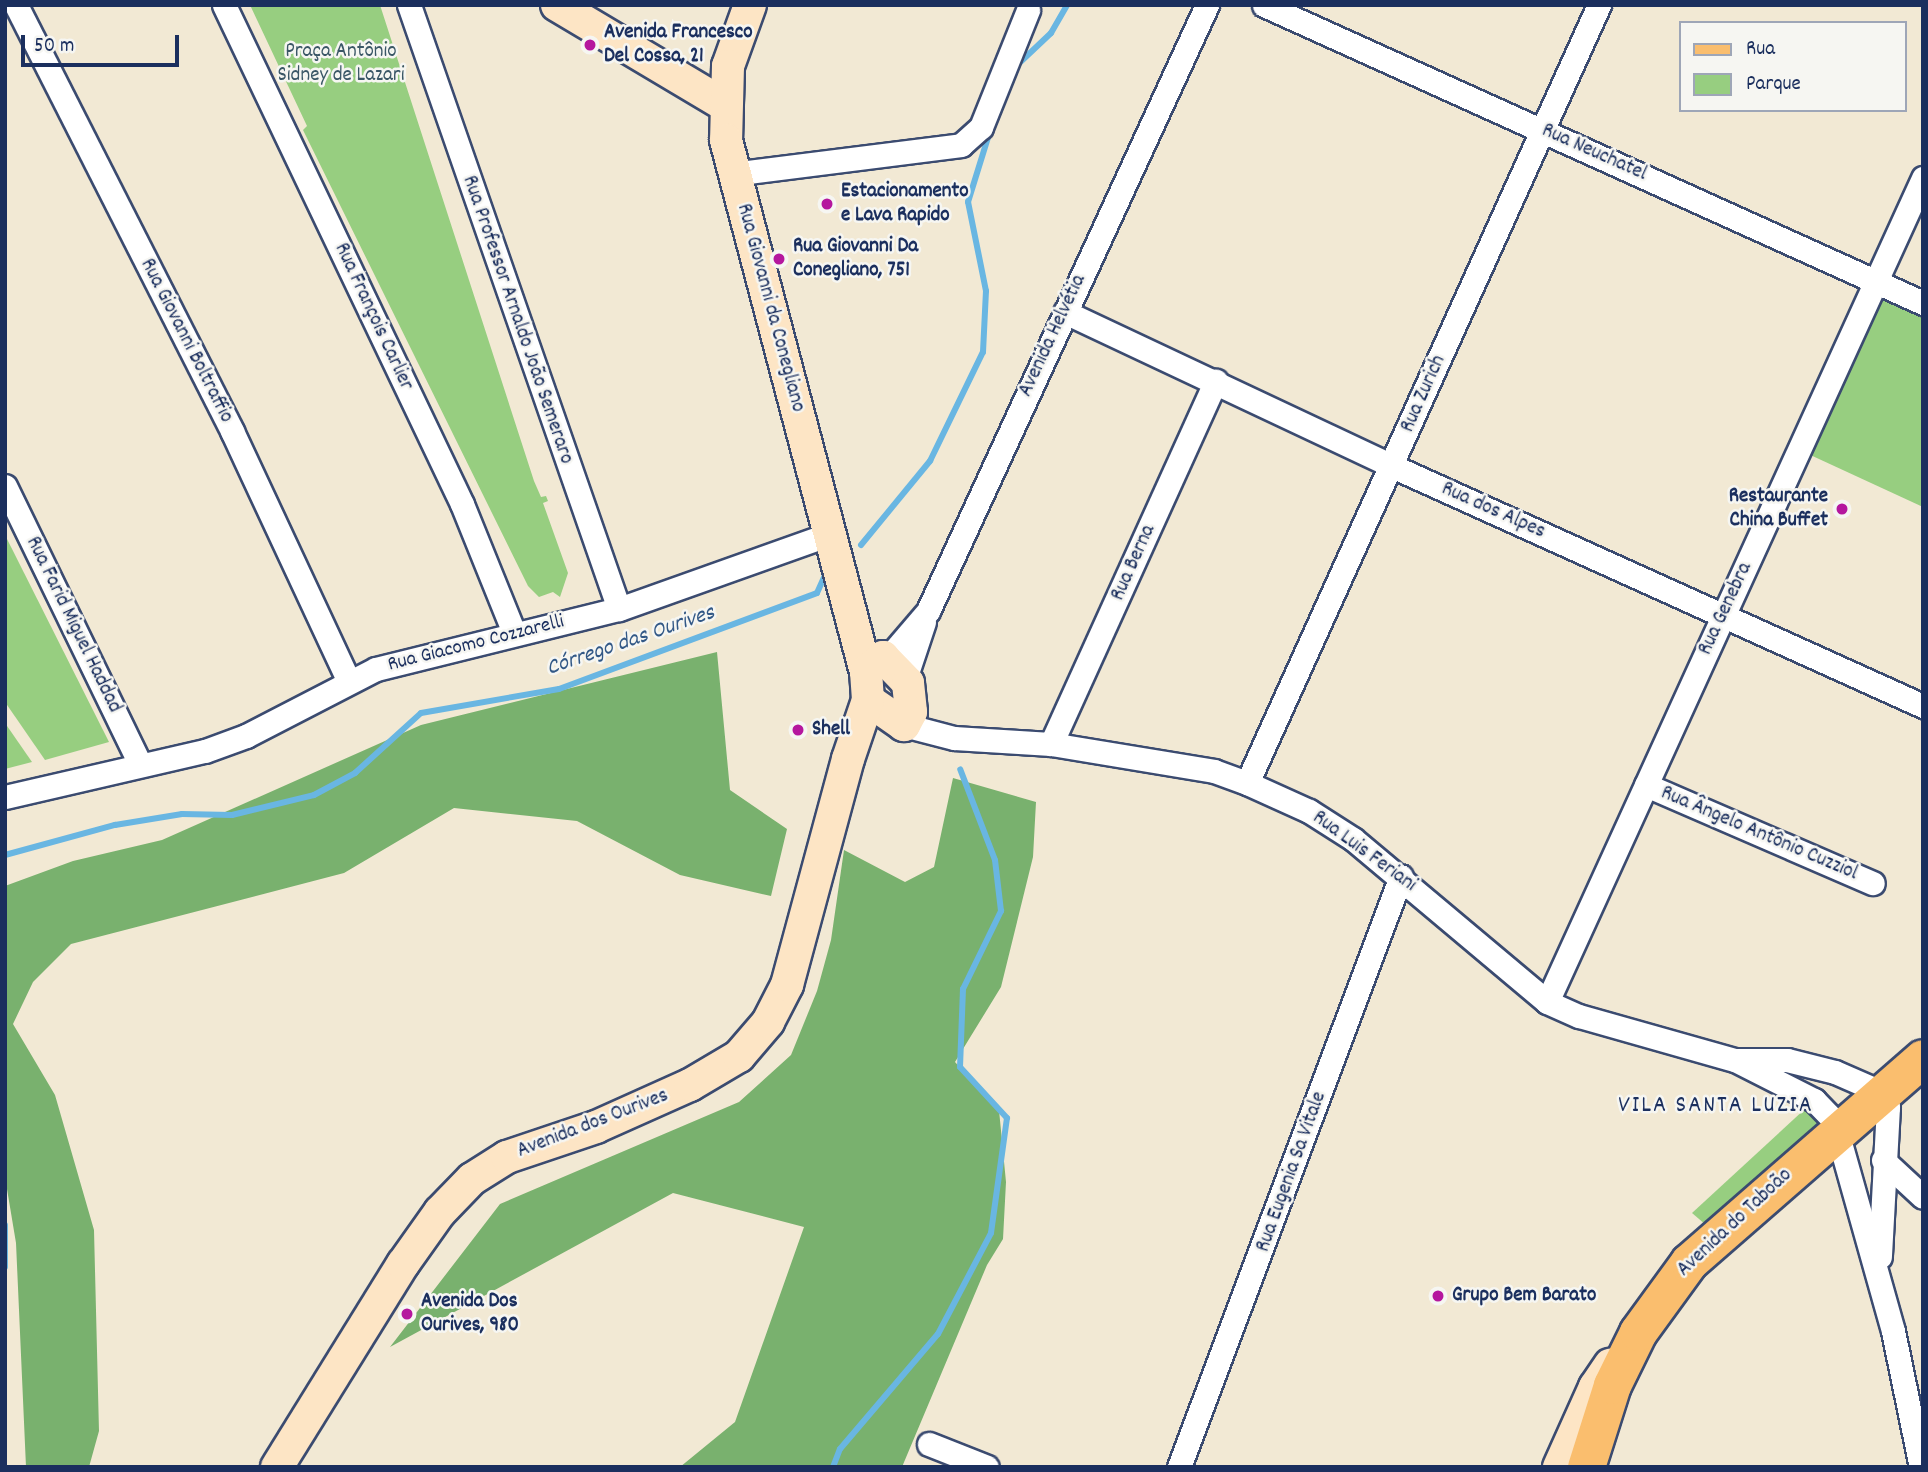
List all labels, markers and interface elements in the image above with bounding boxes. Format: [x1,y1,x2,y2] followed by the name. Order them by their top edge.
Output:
[604,20,753,70] place label: Avenida Francesco Del Cossa, 21
[24,21,182,65] scale bar
[1680,21,1907,112] legend
[34,32,74,62] text: 50 m
[1746,35,1775,65] text: Rua
[582,37,598,53] marker: Avenida Francesco Del Cossa, 21
[277,39,405,89] park label: Praça Antônio Sidney de Lazari
[1746,70,1801,100] text: Parque
[1537,119,1651,187] street label: Rua Neuchatel
[456,173,578,467] street label: Rua Professor Arnaldo João Semeraro
[841,179,969,229] place label: Estacionamento e Lava Rapido
[819,196,835,212] marker: Estacionamento e Lava Rapido
[730,201,810,415] street label: Rua Giovanni da Conegliano
[793,234,918,284] place label: Rua Giovanni Da Conegliano, 751
[328,239,418,395] street label: Rua François Carlier
[771,251,787,267] marker: Rua Giovanni Da Conegliano, 751
[134,255,238,427] street label: Rua Giovanni Boltraffio
[1014,271,1092,401] street label: Avenida Helvétia
[1396,351,1452,437] street label: Rua Zurich
[1437,477,1549,545] street label: Rua dos Alpes
[1729,484,1828,534] place label: Restaurante China Buffet
[1834,501,1850,517] marker: Restaurante China Buffet
[1106,521,1162,605] street label: Rua Berna
[19,533,127,717] street label: Rua Farid Miguel Haddad
[1694,559,1758,659] street label: Rua Genebra
[543,600,719,684] water label: Córrego das Ourives
[385,610,567,678] street label: Rua Giacomo Cozzarelli
[812,717,850,743] place label: Shell
[790,722,806,738] marker: Shell
[1657,781,1861,887] street label: Rua Ângelo Antônio Cuzziol
[1307,806,1421,898] street label: Rua Luis Feriani
[514,1084,672,1164] street label: Avenida dos Ourives
[1251,1088,1333,1256] street label: Rua Eugenia Sa Vitale
[1620,1093,1812,1121] district label: VILA SANTA LUZIA
[1672,1163,1798,1283] street label: Avenida do Taboão
[1452,1283,1596,1309] place label: Grupo Bem Barato
[1430,1288,1446,1304] marker: Grupo Bem Barato
[421,1289,519,1339] place label: Avenida Dos Ourives, 980
[399,1306,415,1322] marker: Avenida Dos Ourives, 980

